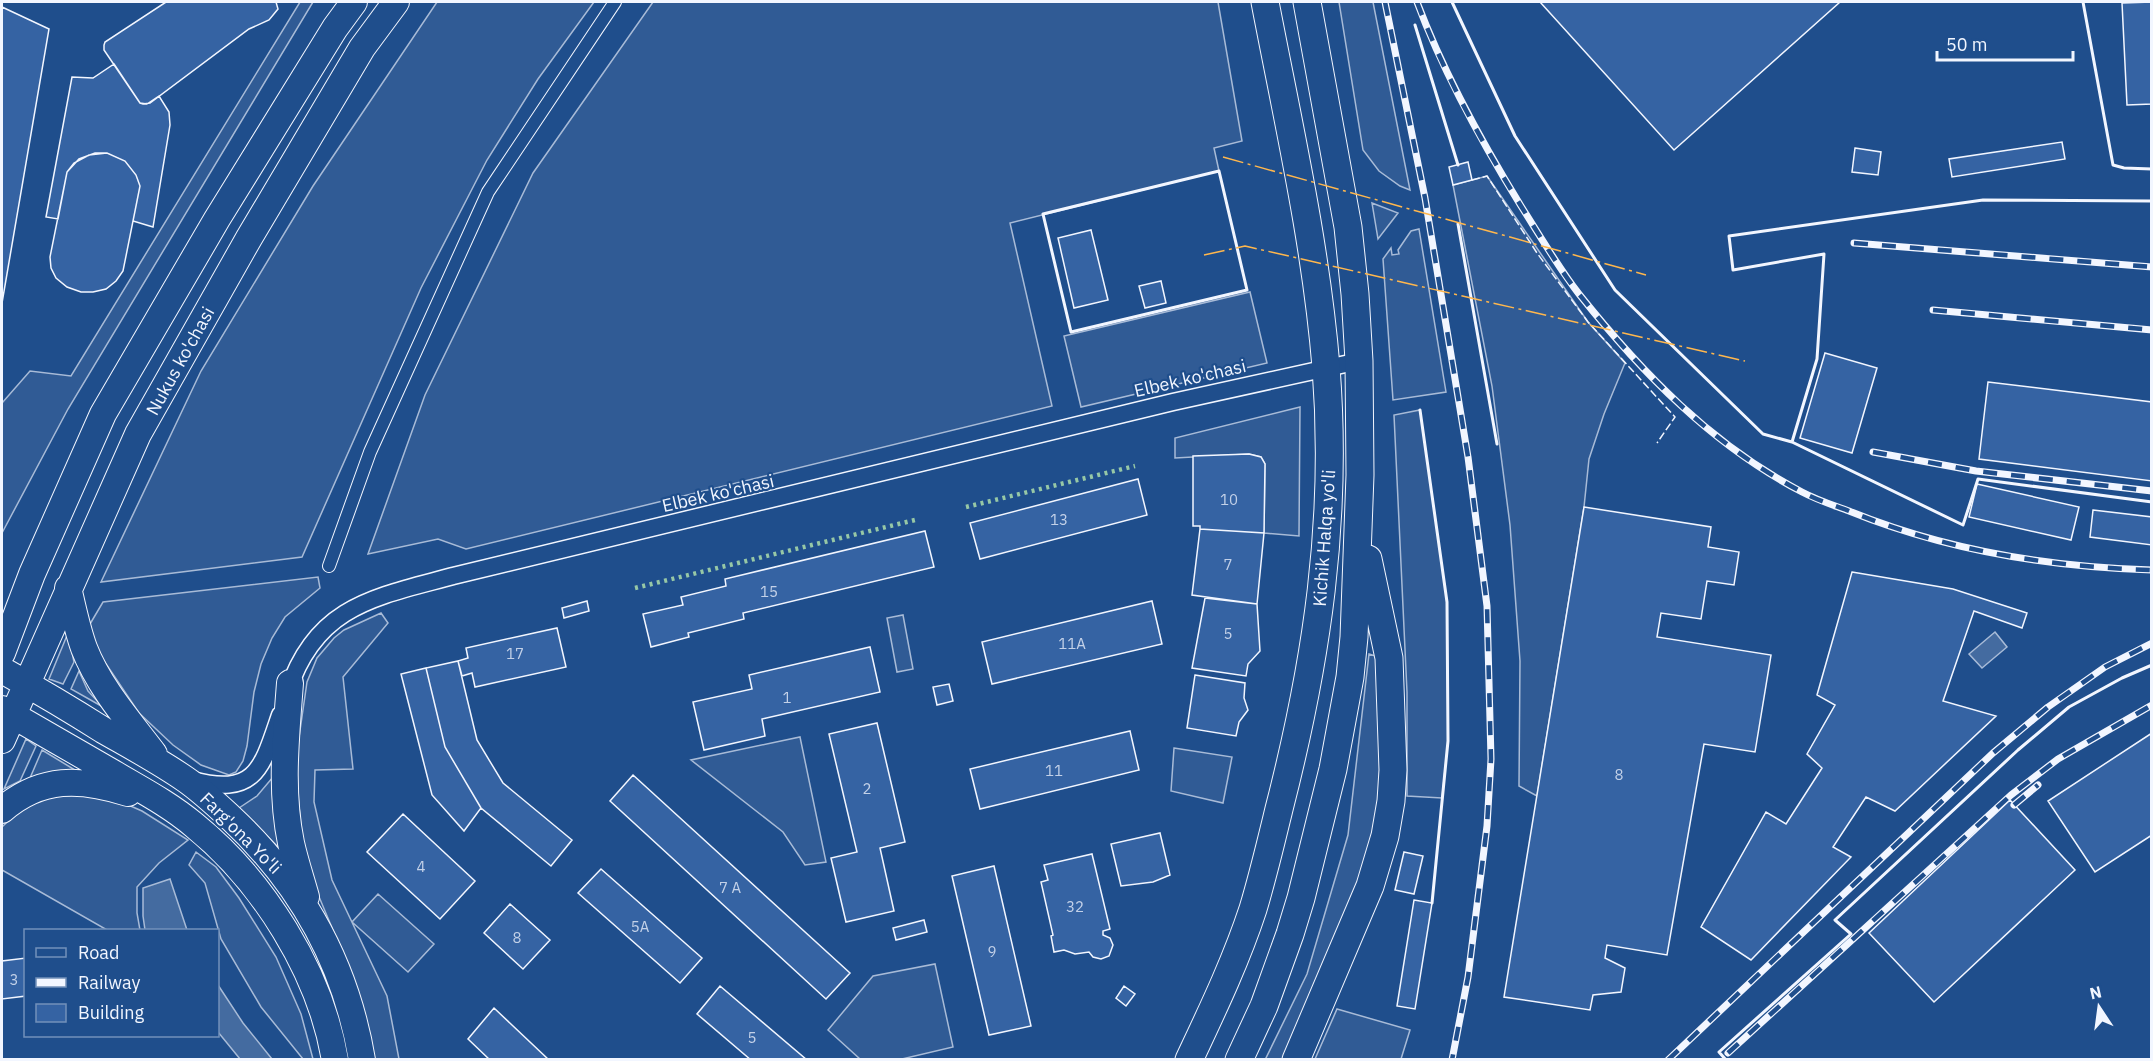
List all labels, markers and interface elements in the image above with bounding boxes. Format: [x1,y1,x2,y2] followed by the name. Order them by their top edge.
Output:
[1937,24,2074,62] scale bar
[1946,33,1988,56] text: 50 m
[141,303,219,419] street label: Nukus ko'chasi
[1132,354,1248,402] street label: Elbek ko'chasi
[660,469,776,517] street label: Elbek ko'chasi
[1308,469,1340,607] street label: Kichik Halqa yo'li
[1220,490,1238,509] house number: 10
[1050,510,1068,529] house number: 13
[1223,555,1233,574] house number: 7
[760,582,778,601] house number: 15
[1223,624,1233,643] house number: 5
[1058,634,1086,653] house number: 11A
[506,644,524,663] house number: 17
[782,688,792,707] house number: 1
[1045,761,1063,780] house number: 11
[1614,765,1624,784] house number: 8
[862,779,872,798] house number: 2
[195,787,287,879] street label: Farg'ona Yo'li
[416,857,426,876] house number: 4
[719,878,741,897] house number: 7 А
[1066,897,1084,916] house number: 32
[631,917,650,936] house number: 5A
[512,928,522,947] house number: 8
[24,929,219,1037] legend
[78,941,119,964] text: Road
[987,942,997,961] house number: 9
[9,970,19,989] house number: 3
[78,971,140,994] text: Railway
[2069,977,2129,1037] north arrow
[2088,981,2104,1003] text: N
[78,1001,145,1024] text: Building
[747,1028,757,1047] house number: 5

